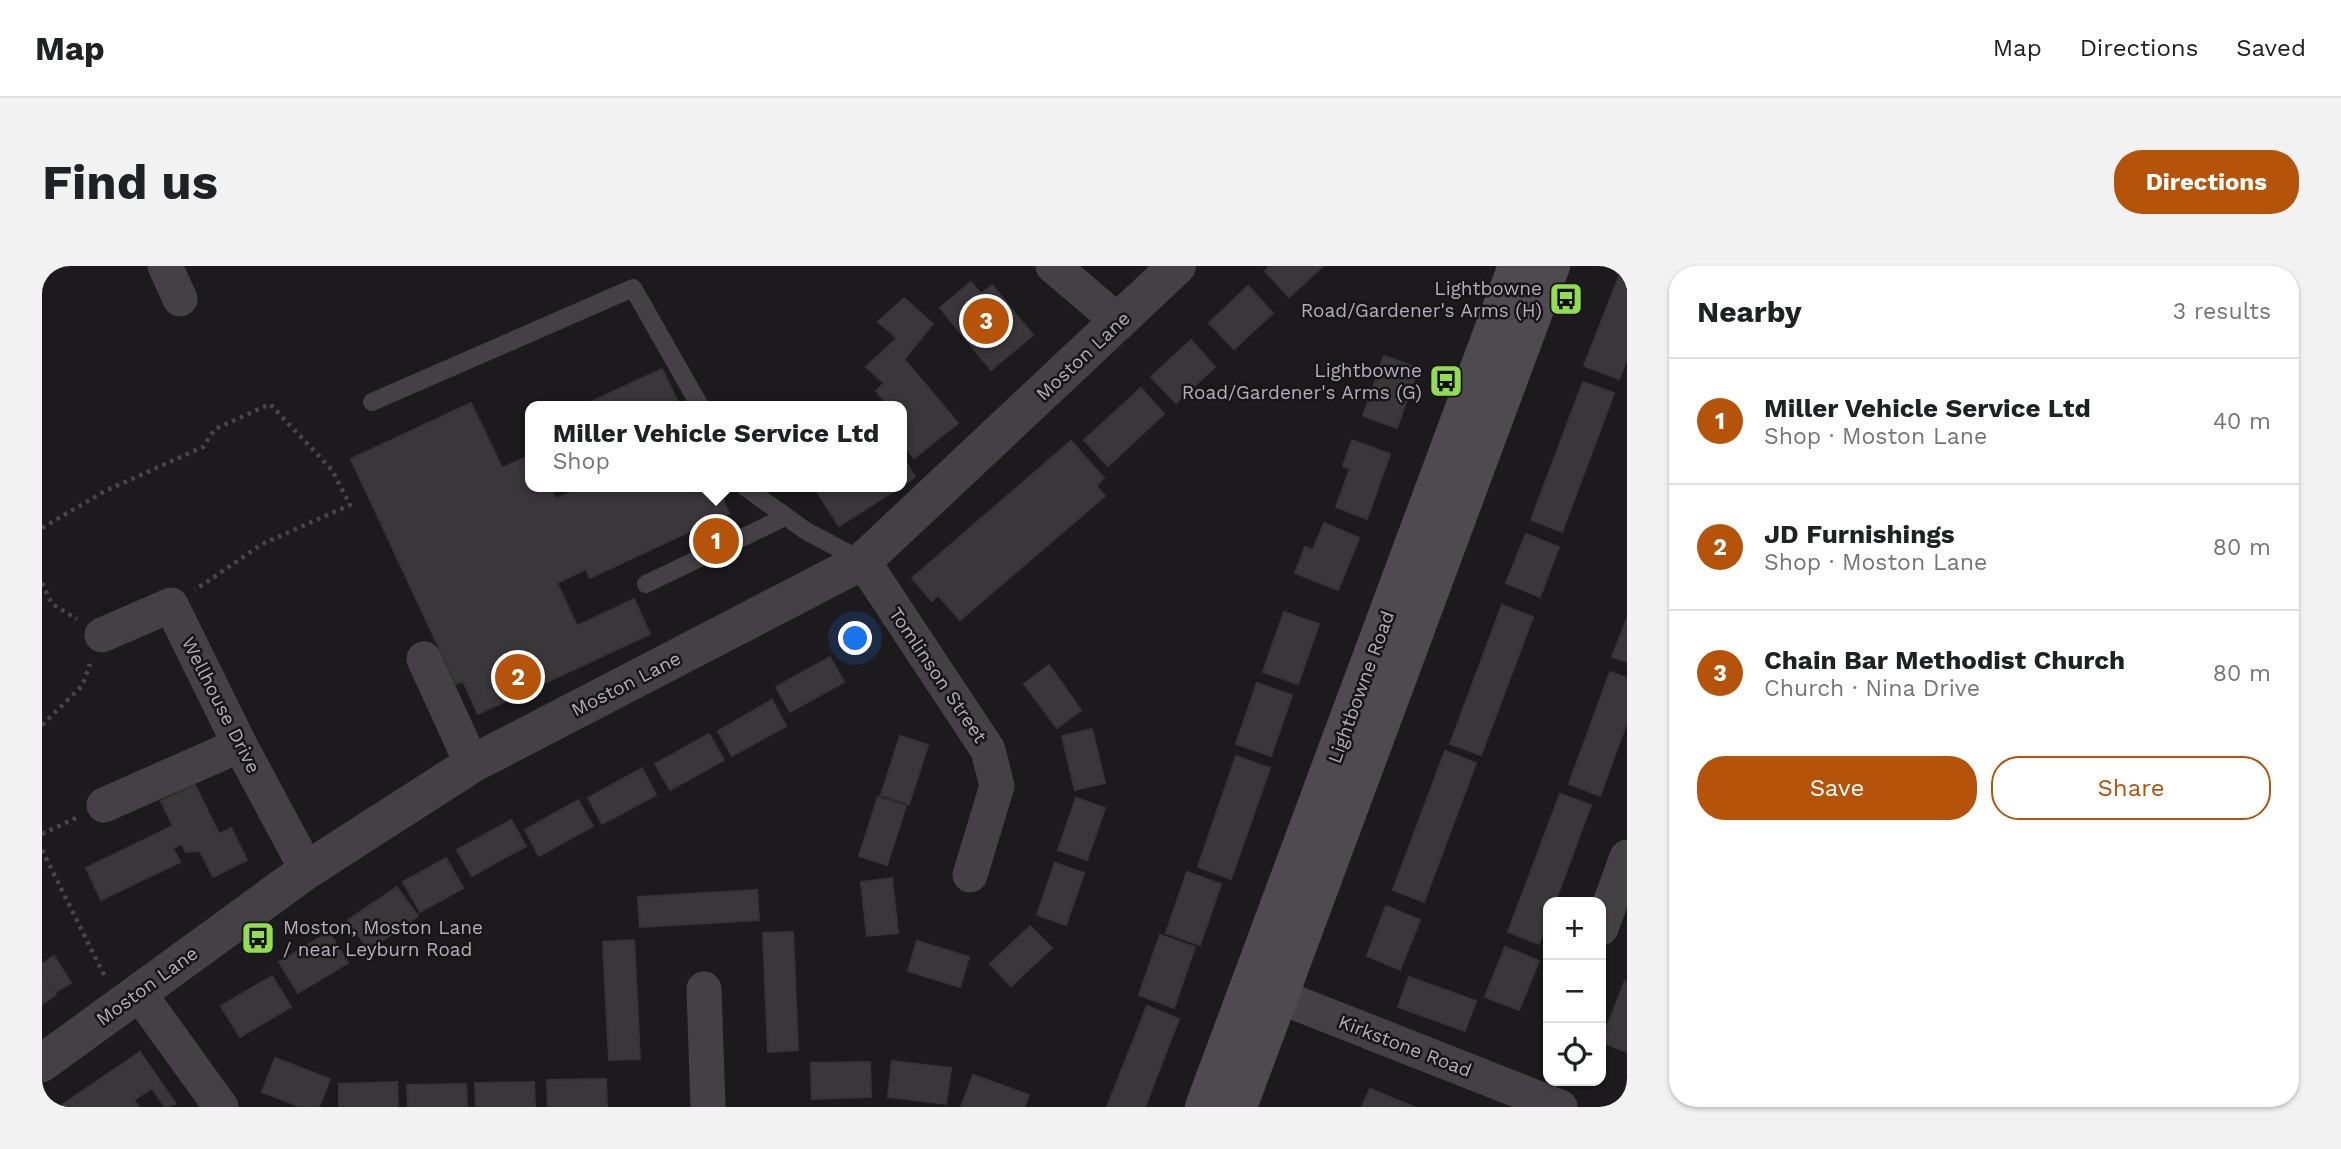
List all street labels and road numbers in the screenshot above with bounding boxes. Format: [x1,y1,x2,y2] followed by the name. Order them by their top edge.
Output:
[1031,307,1135,405] street label: Moston Lane
[884,603,992,747] street label: Tomlinson Street
[1323,608,1399,766] street label: Lightbowne Road
[177,633,265,777] street label: Wellhouse Drive
[567,647,685,721] street label: Moston Lane
[92,941,202,1031] street label: Moston Lane
[1335,1010,1475,1082] street label: Kirkstone Road

